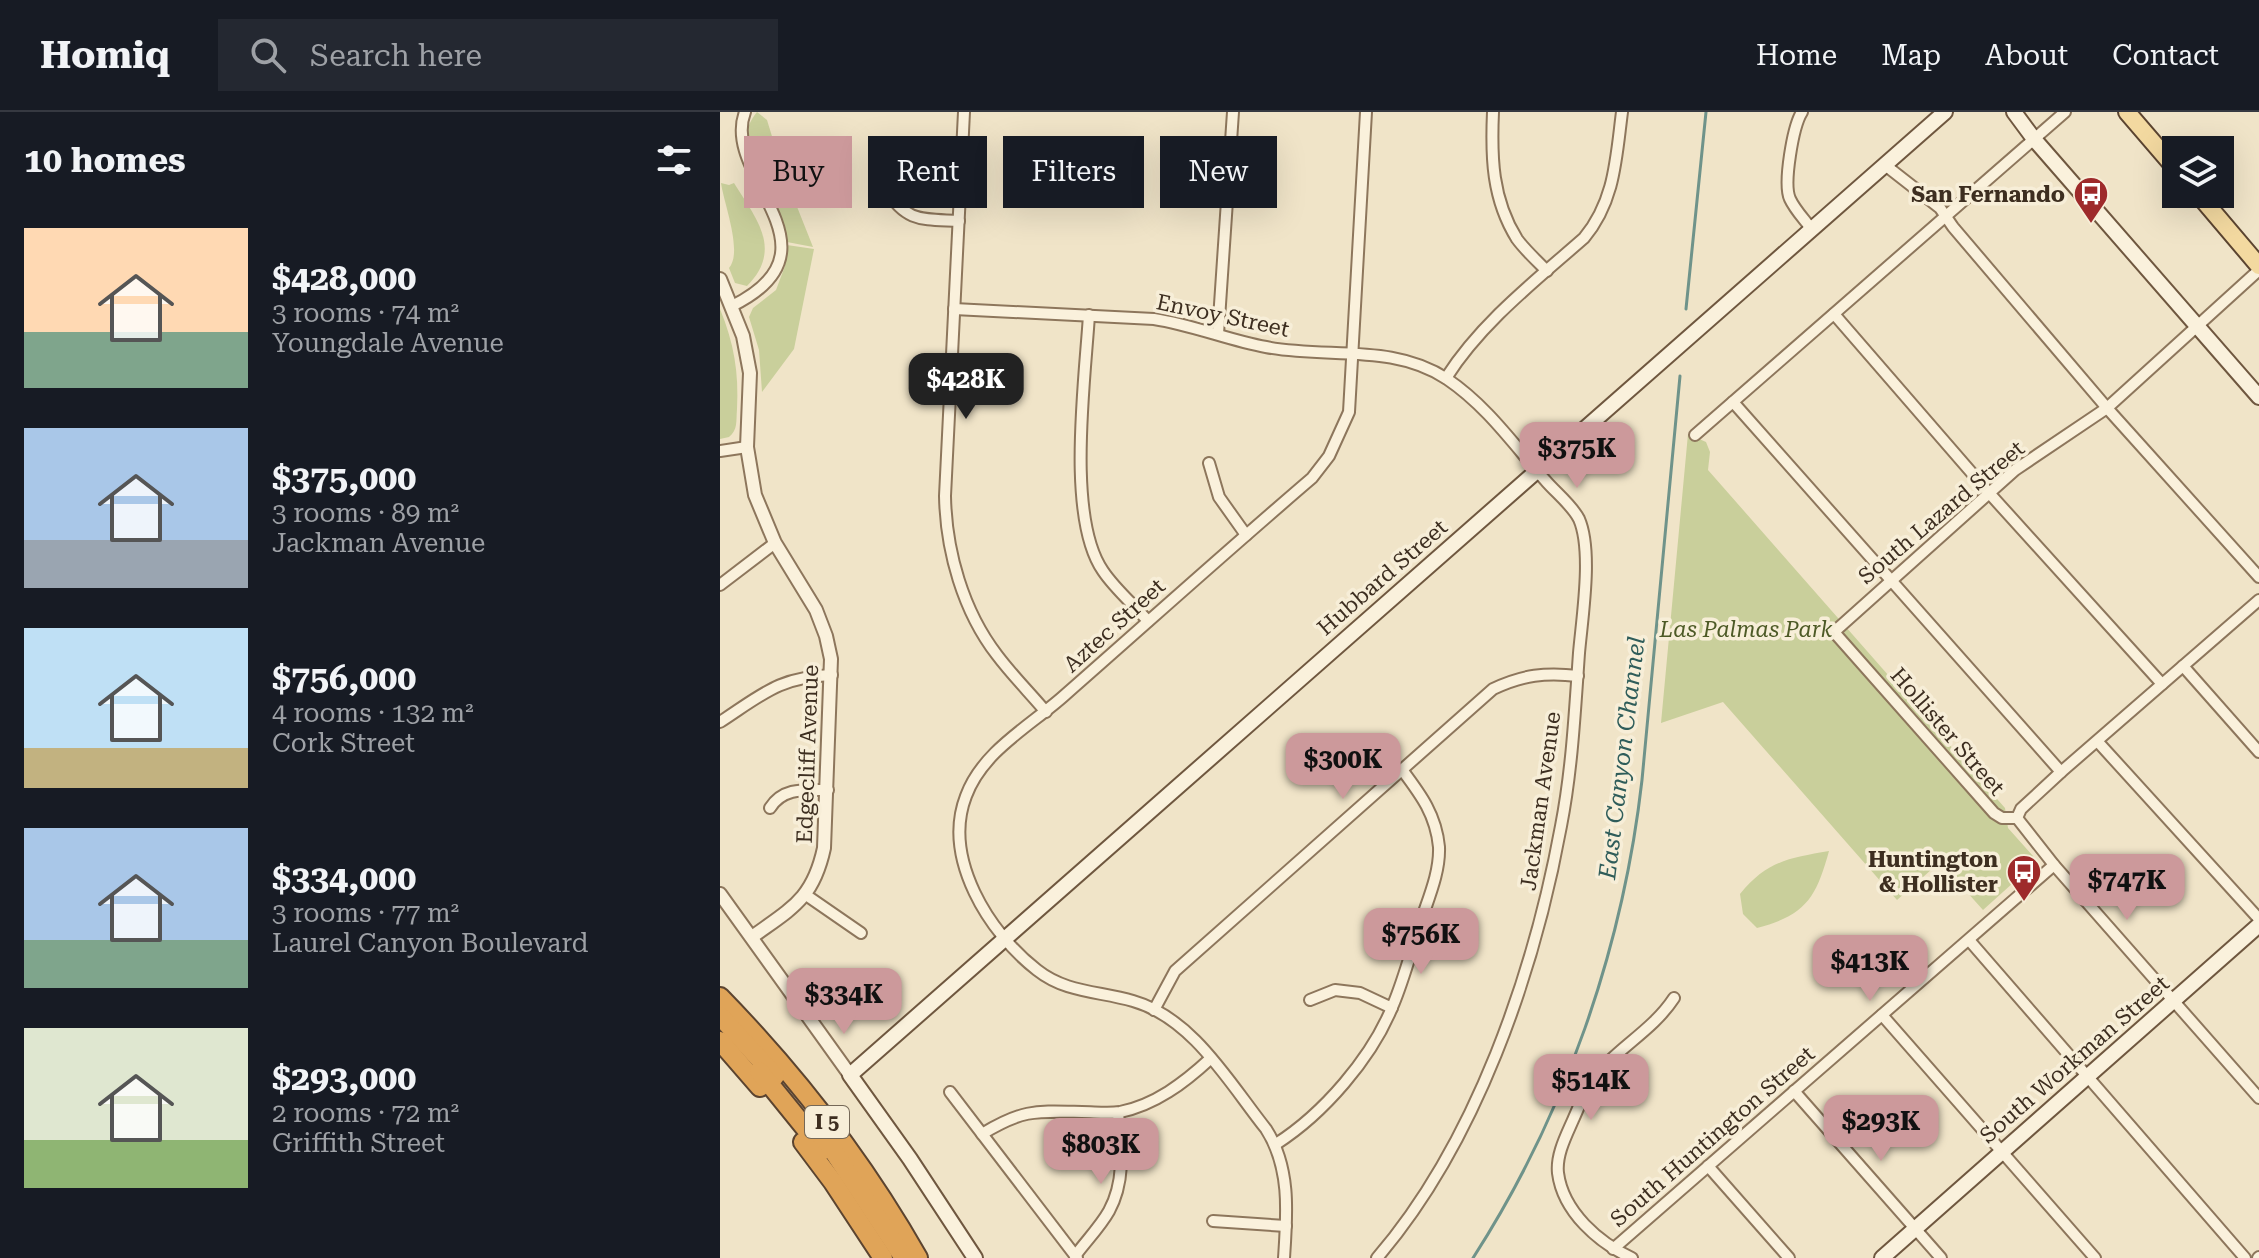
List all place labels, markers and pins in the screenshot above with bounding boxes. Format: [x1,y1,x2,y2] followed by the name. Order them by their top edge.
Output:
[2072,175,2110,225] bus stop icon: San Fernando
[1911,182,2065,207] place label: San Fernando
[910,353,1022,421] pin: $428K
[1521,422,1633,490] pin: $375K
[1287,733,1399,801] pin: $300K
[1868,847,1998,897] place label: Huntington & Hollister
[2005,853,2043,903] bus stop icon: Huntington & Hollister
[2071,854,2183,922] pin: $747K
[1365,908,1477,976] pin: $756K
[1814,935,1926,1003] pin: $413K
[788,968,900,1036] pin: $334K
[1535,1054,1647,1122] pin: $514K
[1825,1095,1937,1163] pin: $293K
[1045,1118,1157,1186] pin: $803K

